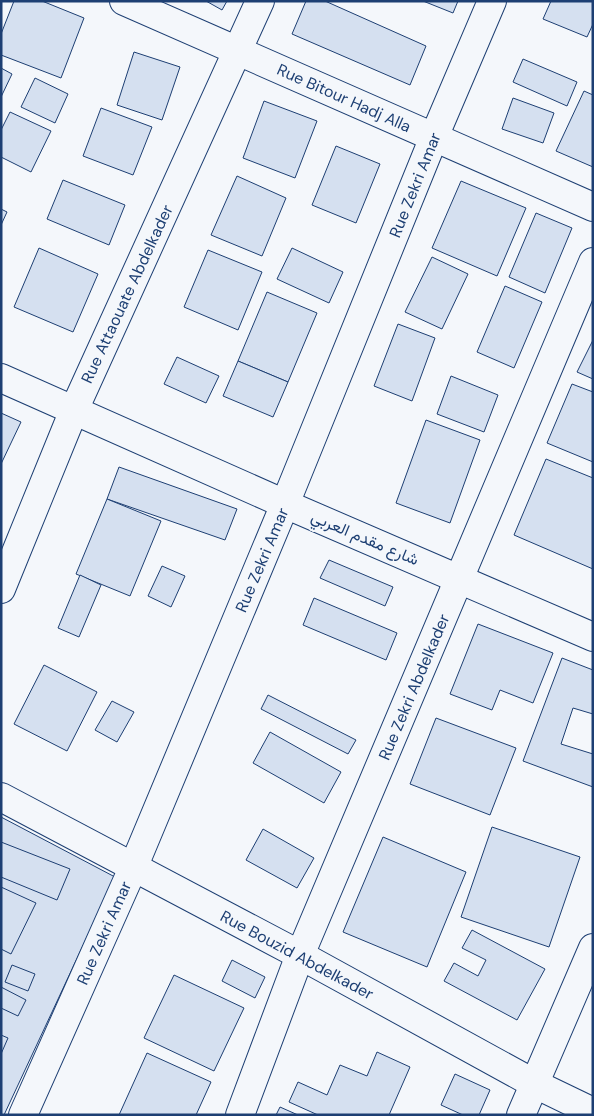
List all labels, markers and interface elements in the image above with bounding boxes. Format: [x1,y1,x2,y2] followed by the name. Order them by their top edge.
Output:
[274,59,414,137] street label: Rue Bitour Hadj Alla
[384,129,446,241] street label: Rue Zekri Amar
[76,201,178,387] street label: Rue Attaouate Abdelkader
[231,505,293,615] street label: Rue Zekri Amar
[307,506,422,573] street label: شارع مقدم العربي
[374,611,454,763] street label: Rue Zekri Abdelkader
[72,878,136,988] street label: Rue Zekri Amar
[217,906,377,1004] street label: Rue Bouzid Abdelkader

